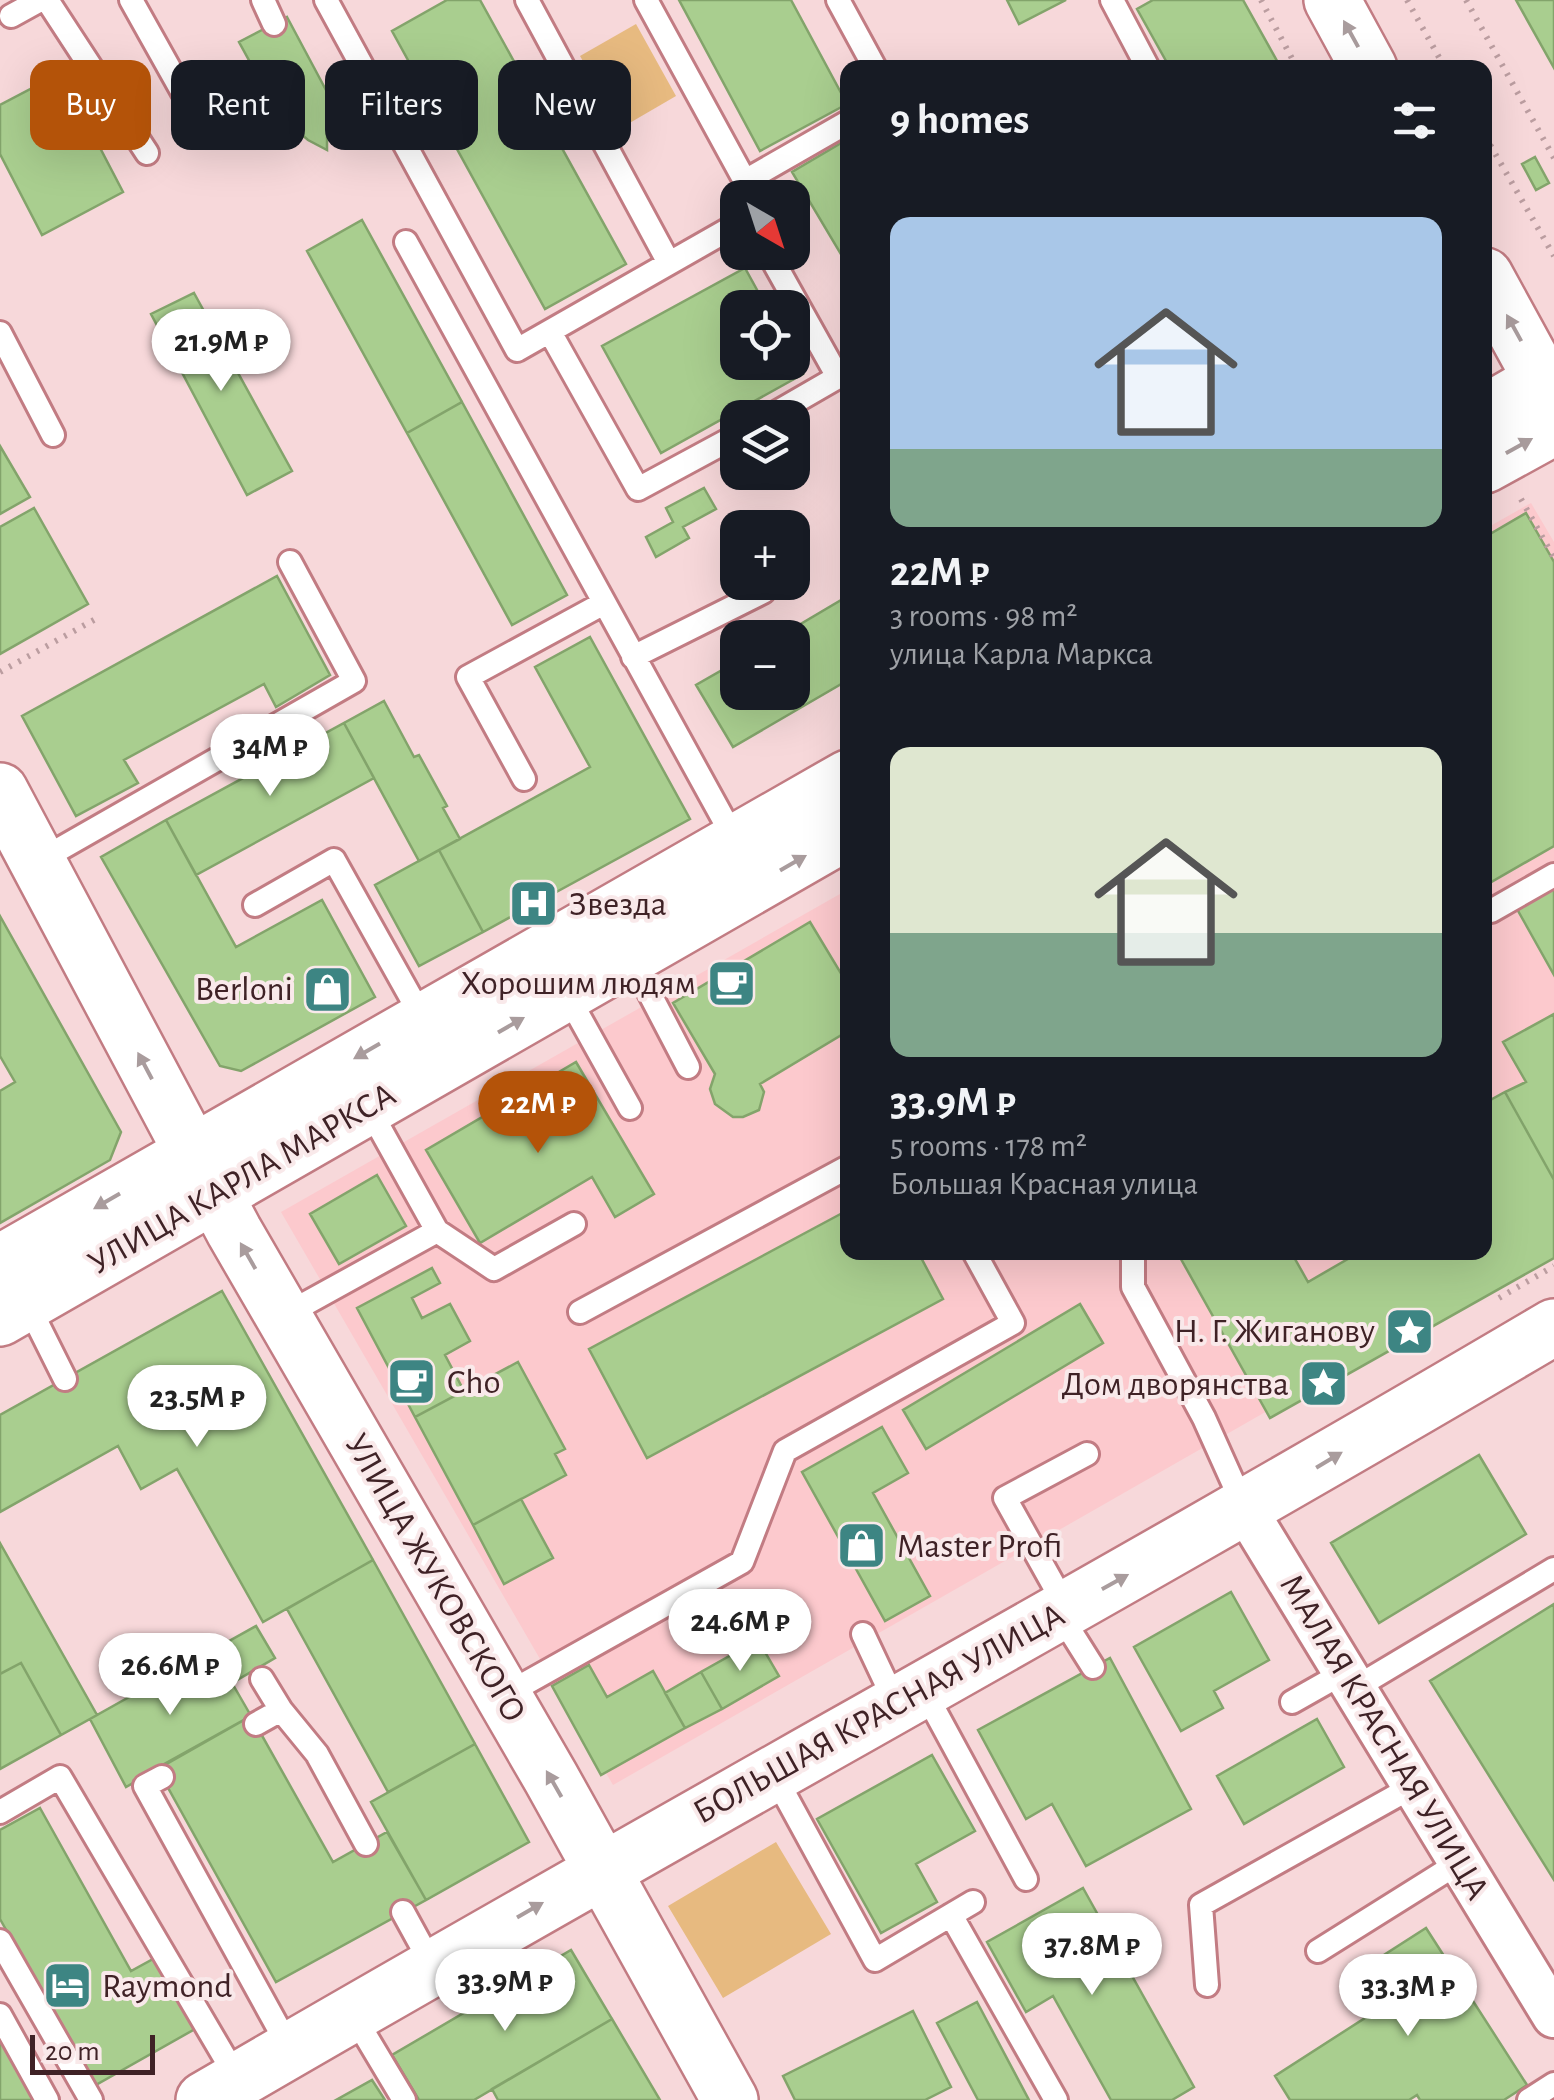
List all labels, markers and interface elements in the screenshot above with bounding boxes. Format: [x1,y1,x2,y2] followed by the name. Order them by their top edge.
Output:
[1342,19,1359,48] one-way arrow
[30,60,151,150] chip: Buy
[171,60,305,150] chip: Rent
[325,60,478,150] chip: Filters
[498,60,631,150] chip: New
[1387,93,1442,148] icon: filters
[890,99,1029,141] text: 9 homes
[720,180,810,270] north arrow
[720,180,810,710] map controls
[1076,282,1256,462] icon: home
[720,290,810,380] button: locate
[129,309,313,394] pin: 21.9M ₽
[1505,313,1522,342] one-way arrow
[174,325,268,357] text: 21.9M ₽
[720,400,810,490] button: layers
[1505,438,1534,455] one-way arrow
[720,510,810,600] button: +
[890,551,989,593] text: 22M ₽
[890,600,1077,632] text: 3 rooms · 98 m²
[720,620,810,710] button: −
[890,638,1153,670] text: улица Карла Маркса
[200,714,340,799] pin: 34M ₽
[232,730,308,762] text: 34M ₽
[1076,812,1256,992] icon: home
[779,855,807,872] one-way arrow
[508,878,560,930] hospital icon: Звезда
[569,887,667,922] place label: Звезда
[705,957,757,1009] cafe icon: Хорошим людям
[302,963,354,1015] shop icon: Berloni
[461,966,696,1001] place label: Хорошим людям
[195,972,293,1007] place label: Berloni
[497,1017,525,1034] one-way arrow
[353,1041,381,1059] one-way arrow
[137,1051,154,1080] one-way arrow
[468,1071,608,1156] pin: 22M ₽
[82,1077,402,1281] street label: УЛИЦА КАРЛА МАРКСА
[890,1081,1016,1123] text: 33.9M ₽
[500,1087,576,1119] text: 22M ₽
[890,1130,1087,1162] text: 5 rooms · 178 m²
[890,1168,1198,1200] text: Большая Красная улица
[93,1191,121,1209] one-way arrow
[240,1242,258,1270] one-way arrow
[1384,1305,1436,1357] place icon: Н. Г. Жиганову
[1173,1314,1375,1349] place label: Н. Г. Жиганову
[386,1356,438,1408] cafe icon: Cho
[1298,1358,1350,1410] place icon: Дом дворянства
[105,1365,289,1450] pin: 23.5M ₽
[447,1365,501,1400] place label: Cho
[1061,1367,1289,1402] place label: Дом дворянства
[149,1381,245,1413] text: 23.5M ₽
[338,1428,532,1728] street label: УЛИЦА ЖУКОВСКОГО
[1315,1452,1343,1469] one-way arrow
[836,1520,888,1572] shop icon: Master Profi
[897,1529,1062,1564] place label: Master Profi
[1273,1568,1495,1906] street label: МАЛАЯ КРАСНАЯ УЛИЦА
[1101,1574,1129,1592] one-way arrow
[648,1589,832,1674] pin: 24.6M ₽
[688,1597,1070,1831] street label: БОЛЬШАЯ КРАСНАЯ УЛИЦА
[690,1605,790,1637] text: 24.6M ₽
[78,1633,262,1718] pin: 26.6M ₽
[121,1649,219,1681] text: 26.6M ₽
[546,1770,563,1798] one-way arrow
[516,1902,544,1919] one-way arrow
[1000,1913,1184,1998] pin: 37.8M ₽
[1044,1929,1140,1961] text: 37.8M ₽
[413,1949,597,2034] pin: 33.9M ₽
[1316,1954,1500,2039] pin: 33.3M ₽
[41,1960,93,2012] hotel icon: Raymond
[457,1965,553,1997] text: 33.9M ₽
[102,1969,232,2004] place label: Raymond
[1361,1970,1455,2002] text: 33.3M ₽
[30,2030,155,2074] scale bar
[45,2038,100,2066] text: 20 m

